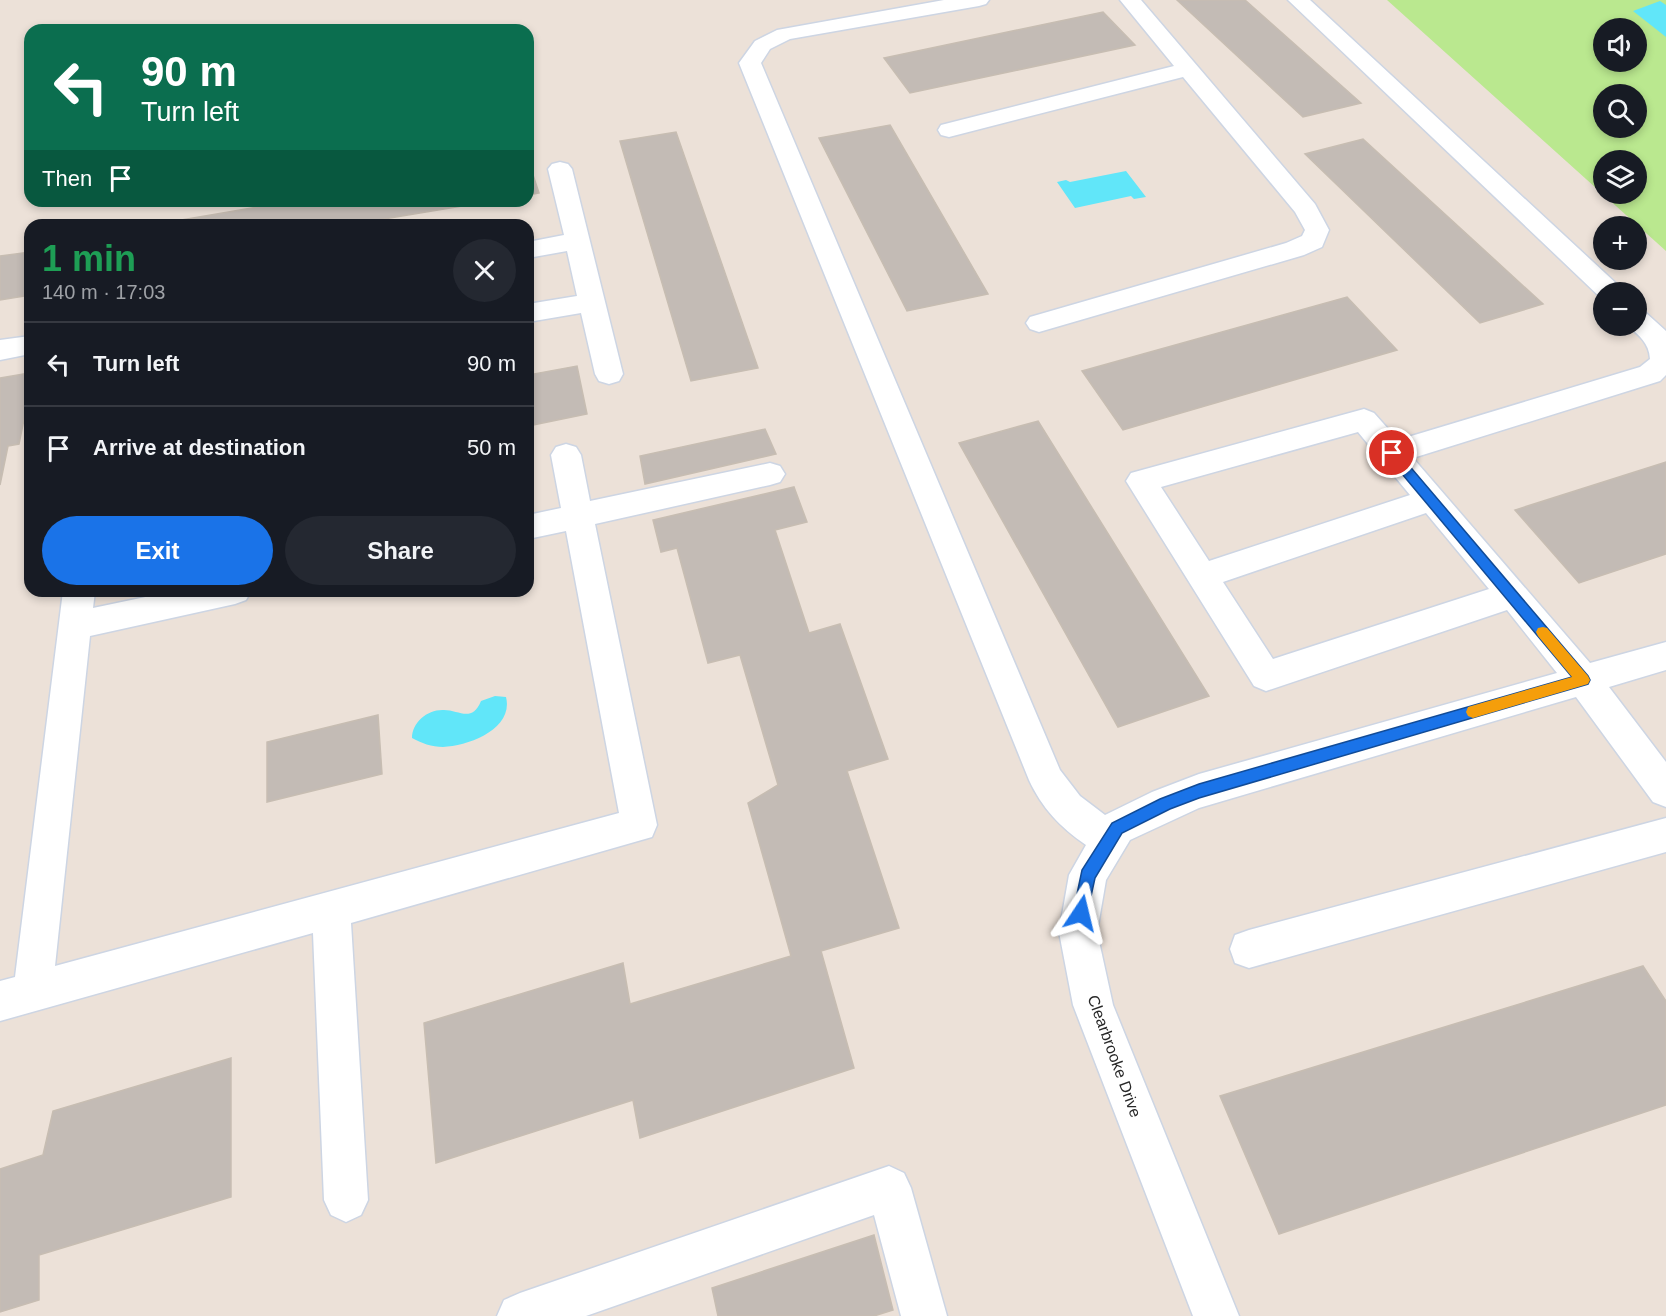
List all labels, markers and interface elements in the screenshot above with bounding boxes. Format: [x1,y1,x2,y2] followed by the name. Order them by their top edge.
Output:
[1593,18,1647,336] map controls
[1593,18,1647,72] button: sound
[42,48,120,126] icon: left
[141,48,237,95] text: 90 m
[1593,84,1647,138] button: search
[141,97,239,127] text: Turn left
[1593,150,1647,204] button: layers
[104,162,137,195] icon: arrive
[42,166,92,191] text: Then
[1593,216,1647,270] button: +
[42,238,136,279] text: 1 min
[453,239,516,302] button: close
[42,281,165,303] text: 140 m · 17:03
[1593,282,1647,336] button: −
[42,348,75,381] icon: left
[93,351,179,376] text: Turn left
[467,351,516,376] text: 90 m
[1366,427,1417,478] pin
[42,432,75,465] icon: arrive
[93,435,306,460] text: Arrive at destination
[467,435,516,460] text: 50 m
[1375,436,1408,469] icon: arrive
[42,516,273,585] button: Exit
[285,516,516,585] button: Share
[1049,881,1113,945] position arrow
[1084,993,1145,1120] street label: Clearbrooke Drive

